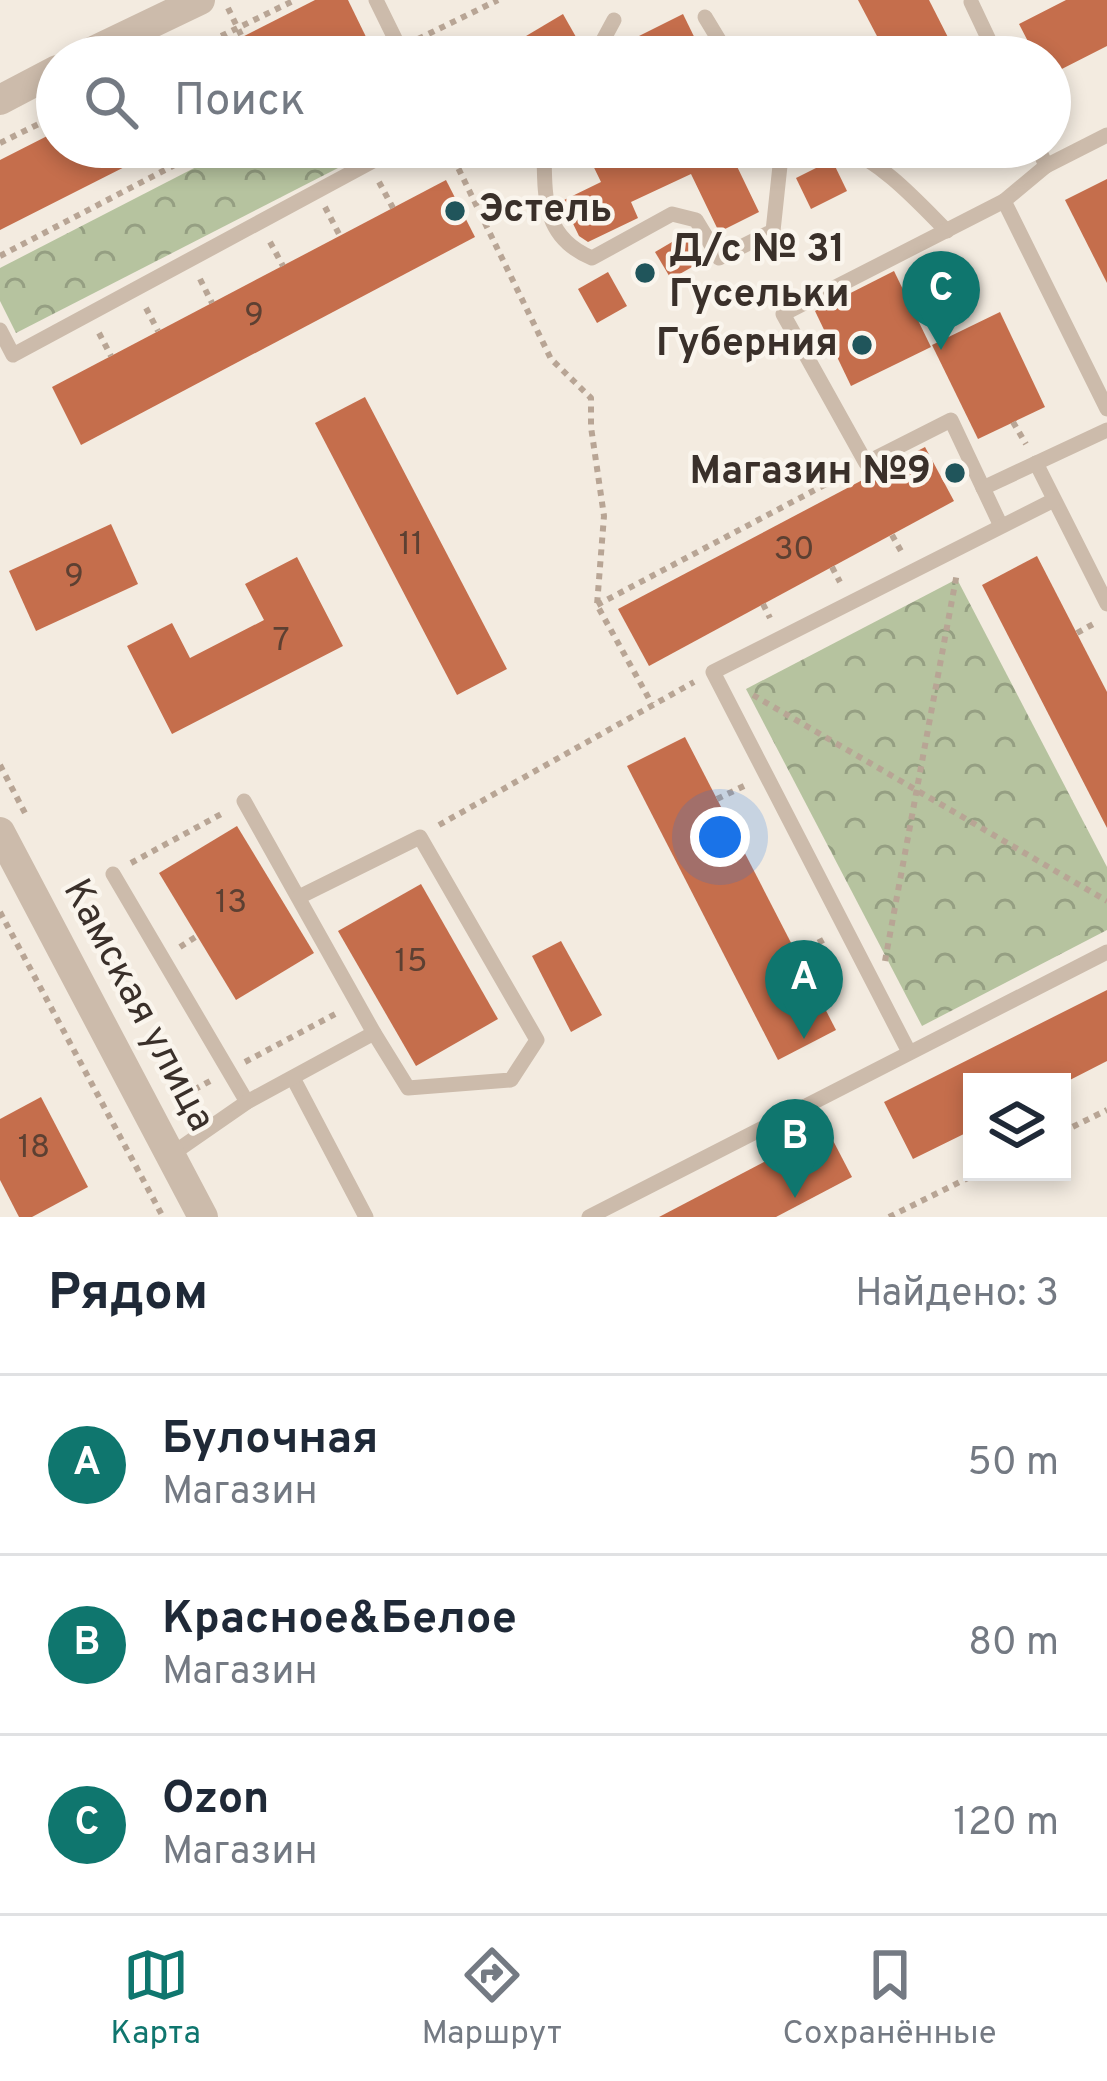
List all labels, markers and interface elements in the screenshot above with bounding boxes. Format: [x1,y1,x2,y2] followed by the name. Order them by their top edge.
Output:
[36,36,1071,168] search box
[78,69,144,135] icon: search
[174,74,305,131] text: Поиск
[479,187,612,236] place label: Эстель
[442,198,468,224] marker: Эстель
[669,227,850,321] place label: Д/с № 31 Гусельки
[902,251,980,350] pin: C
[632,260,658,286] marker: Д/с № 31 Гусельки
[244,296,264,338] house number: 9
[656,321,838,370] place label: Губерния
[849,332,875,358] marker: Губерния
[690,449,931,498] place label: Магазин №9
[942,460,968,486] marker: Магазин №9
[399,525,423,567] house number: 11
[774,530,814,572] house number: 30
[64,557,84,599] house number: 9
[272,621,290,663] house number: 7
[690,807,750,867] your location
[50,871,224,1141] street label: Камская улица
[215,883,247,925] house number: 13
[765,940,843,1039] pin: A
[395,942,427,984] house number: 15
[963,1073,1071,1181] map controls
[963,1073,1071,1181] button: layers
[756,1099,834,1198] pin: B
[18,1128,50,1170] house number: 18
[48,1263,208,1328] text: Рядом
[855,1271,1059,1320] text: Найдено: 3
[162,1412,378,1469] text: Булочная
[73,1440,101,1489] text: A
[968,1440,1059,1489] text: 50 m
[162,1469,318,1518] text: Магазин
[162,1592,517,1649] text: Красное&Белое
[74,1620,100,1669] text: B
[968,1620,1059,1669] text: 80 m
[162,1649,318,1698] text: Магазин
[162,1772,269,1829] text: Ozon
[75,1800,99,1849] text: C
[953,1800,1059,1849] text: 120 m
[162,1829,318,1878] text: Магазин
[110,1942,201,2056] tab: Карта
[421,1942,562,2056] tab: Маршрут
[783,1942,997,2056] tab: Сохранённые

